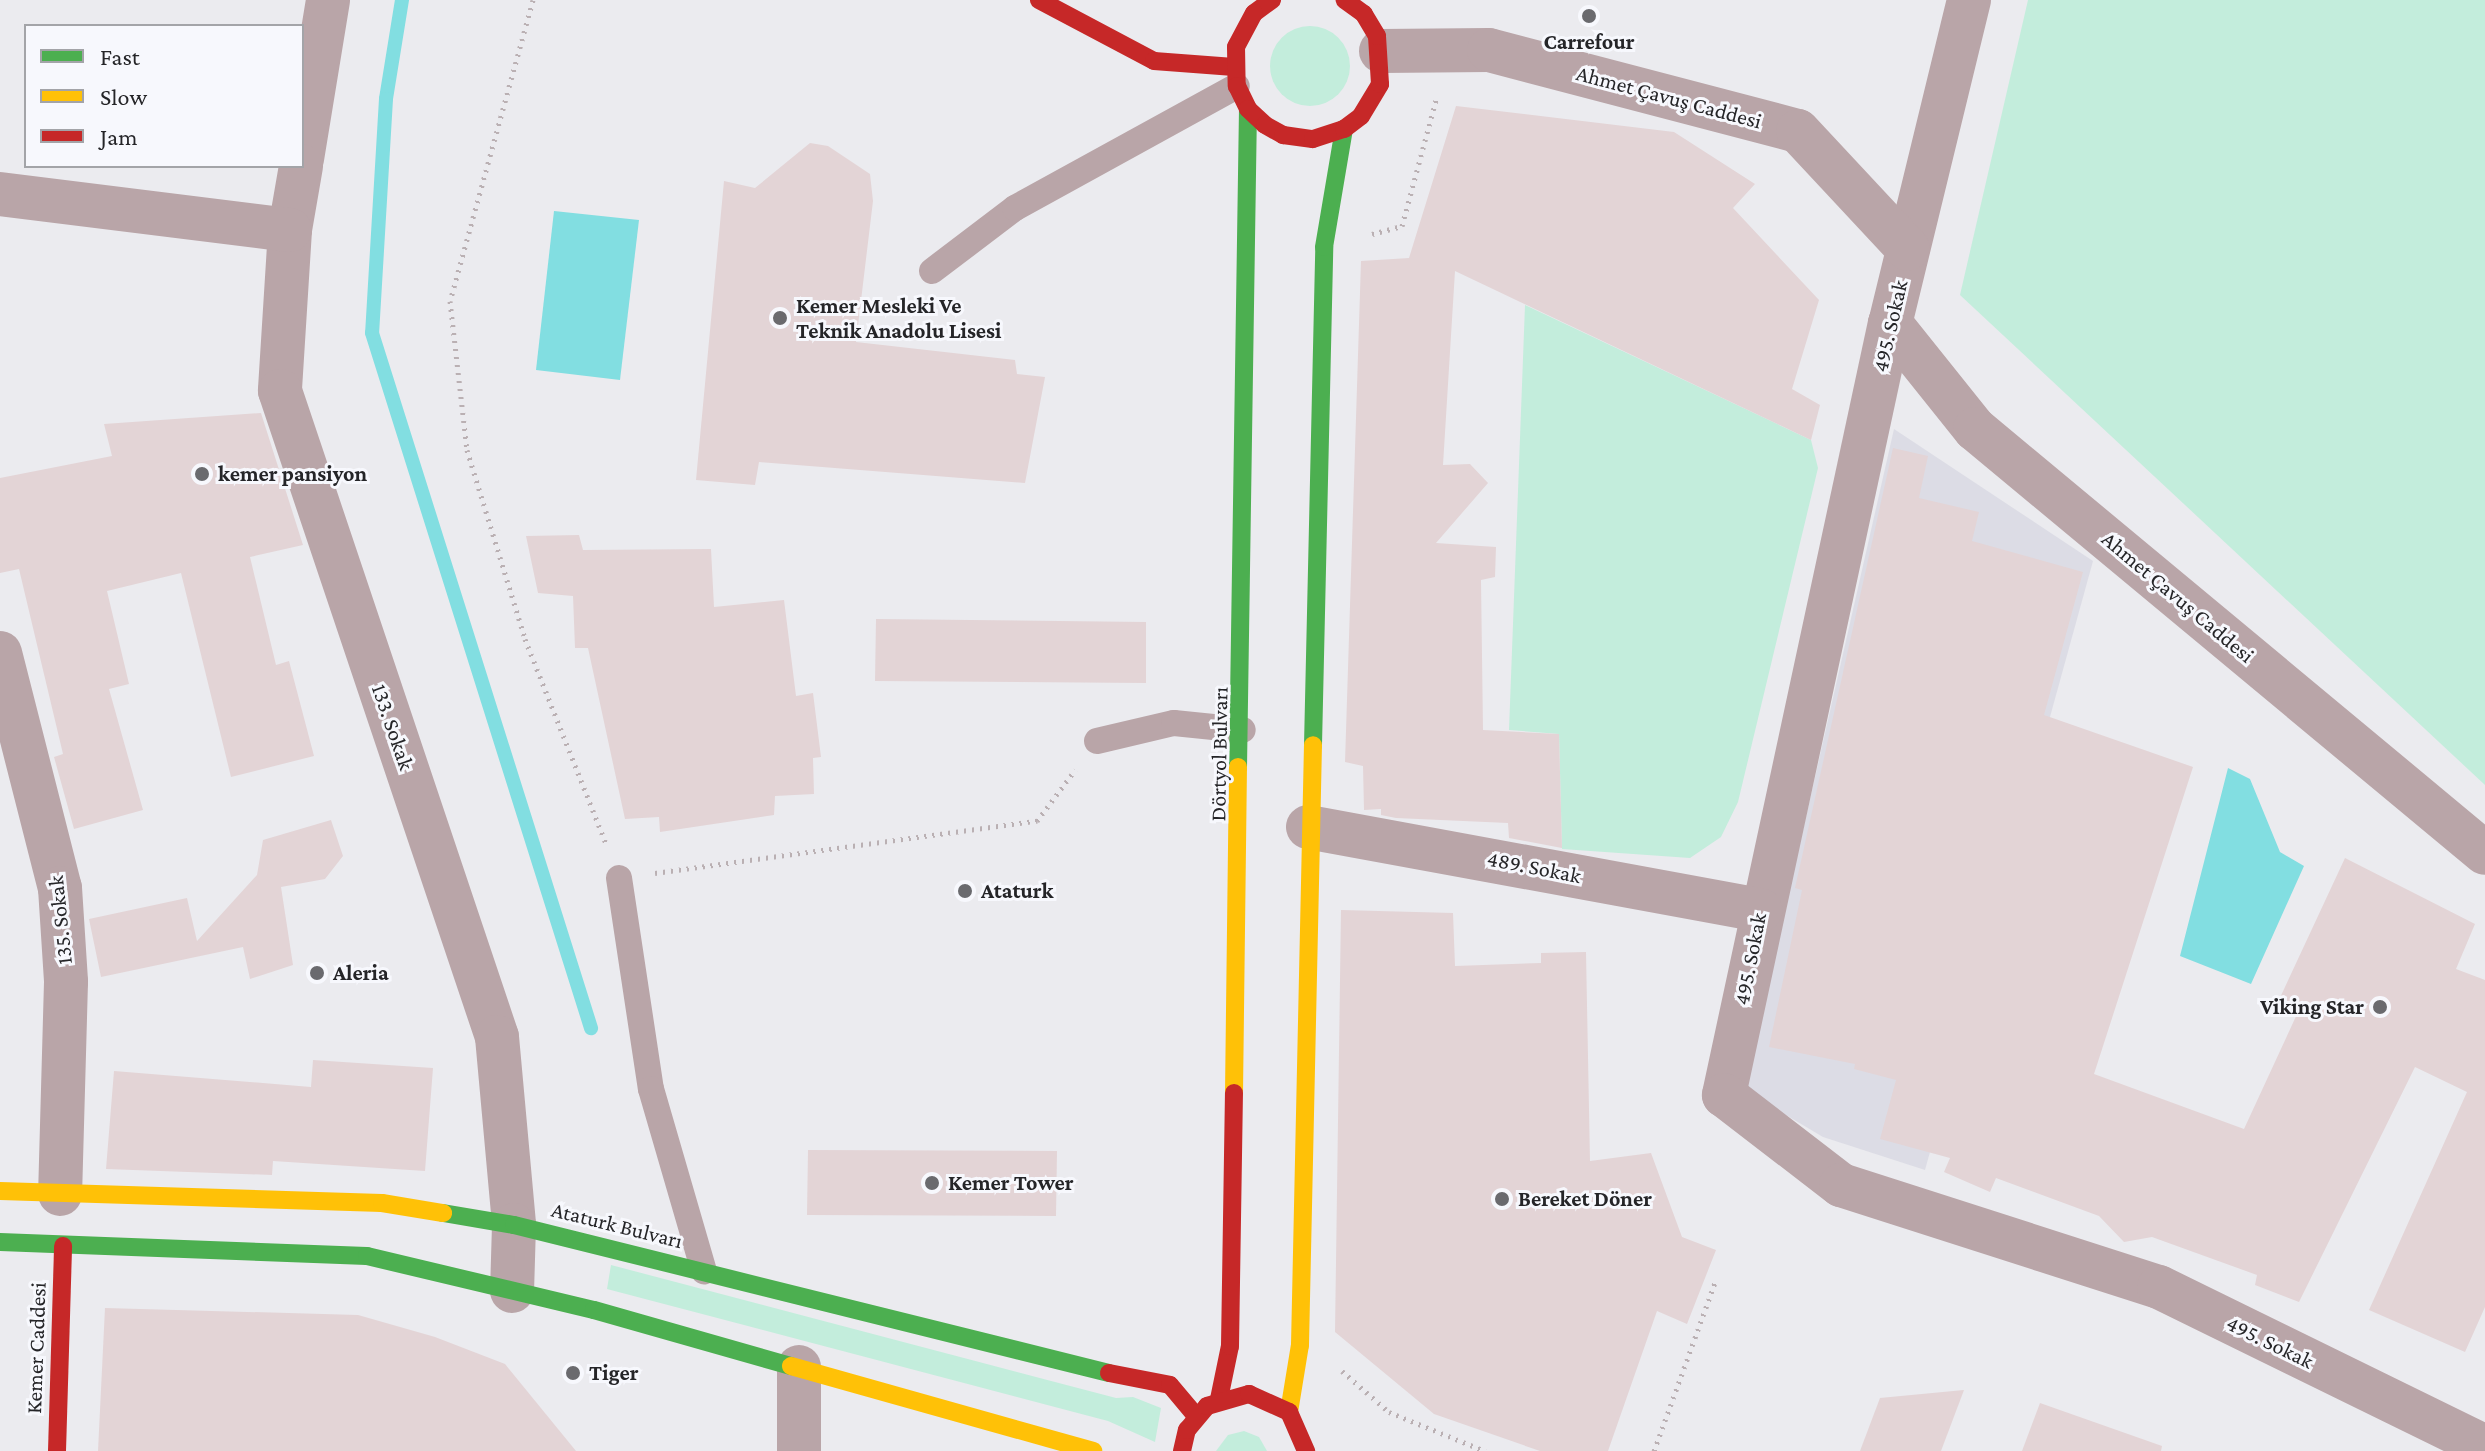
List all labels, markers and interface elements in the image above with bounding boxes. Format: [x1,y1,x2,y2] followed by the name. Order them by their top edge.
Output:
[1580,7,1598,25] marker: Carrefour
[24,24,304,168] legend
[1544,29,1634,55] place label: Carrefour
[100,43,140,70] text: Fast
[1573,60,1765,134] street label: Ahmet Çavuş Caddesi
[100,83,147,110] text: Slow
[100,123,138,150] text: Jam
[1867,277,1913,375] street label: 495. Sokak
[796,292,1001,344] place label: Kemer Mesleki Ve Teknik Anadolu Lisesi
[771,309,789,327] marker: Kemer Mesleki Ve Teknik Anadolu Lisesi
[218,461,367,487] place label: kemer pansiyon
[193,465,211,483] marker: kemer pansiyon
[2096,526,2260,668] street label: Ahmet Çavuş Caddesi
[366,680,420,774] street label: 133. Sokak
[1205,687,1233,821] street label: Dörtyol Bulvarı
[1485,845,1583,889] street label: 489. Sokak
[42,874,78,966] street label: 135. Sokak
[981,878,1053,904] place label: Ataturk
[956,882,974,900] marker: Ataturk
[1728,911,1772,1007] street label: 495. Sokak
[333,960,389,986] place label: Aleria
[308,964,326,982] marker: Aleria
[2260,994,2364,1020] place label: Viking Star
[2371,998,2389,1016] marker: Viking Star
[948,1170,1074,1196] place label: Kemer Tower
[923,1174,941,1192] marker: Kemer Tower
[1518,1186,1652,1212] place label: Bereket Döner
[1493,1190,1511,1208] marker: Bereket Döner
[549,1196,685,1254] street label: Ataturk Bulvarı
[21,1282,51,1414] street label: Kemer Caddesi
[2222,1310,2318,1374] street label: 495. Sokak
[589,1360,639,1386] place label: Tiger
[564,1364,582,1382] marker: Tiger

